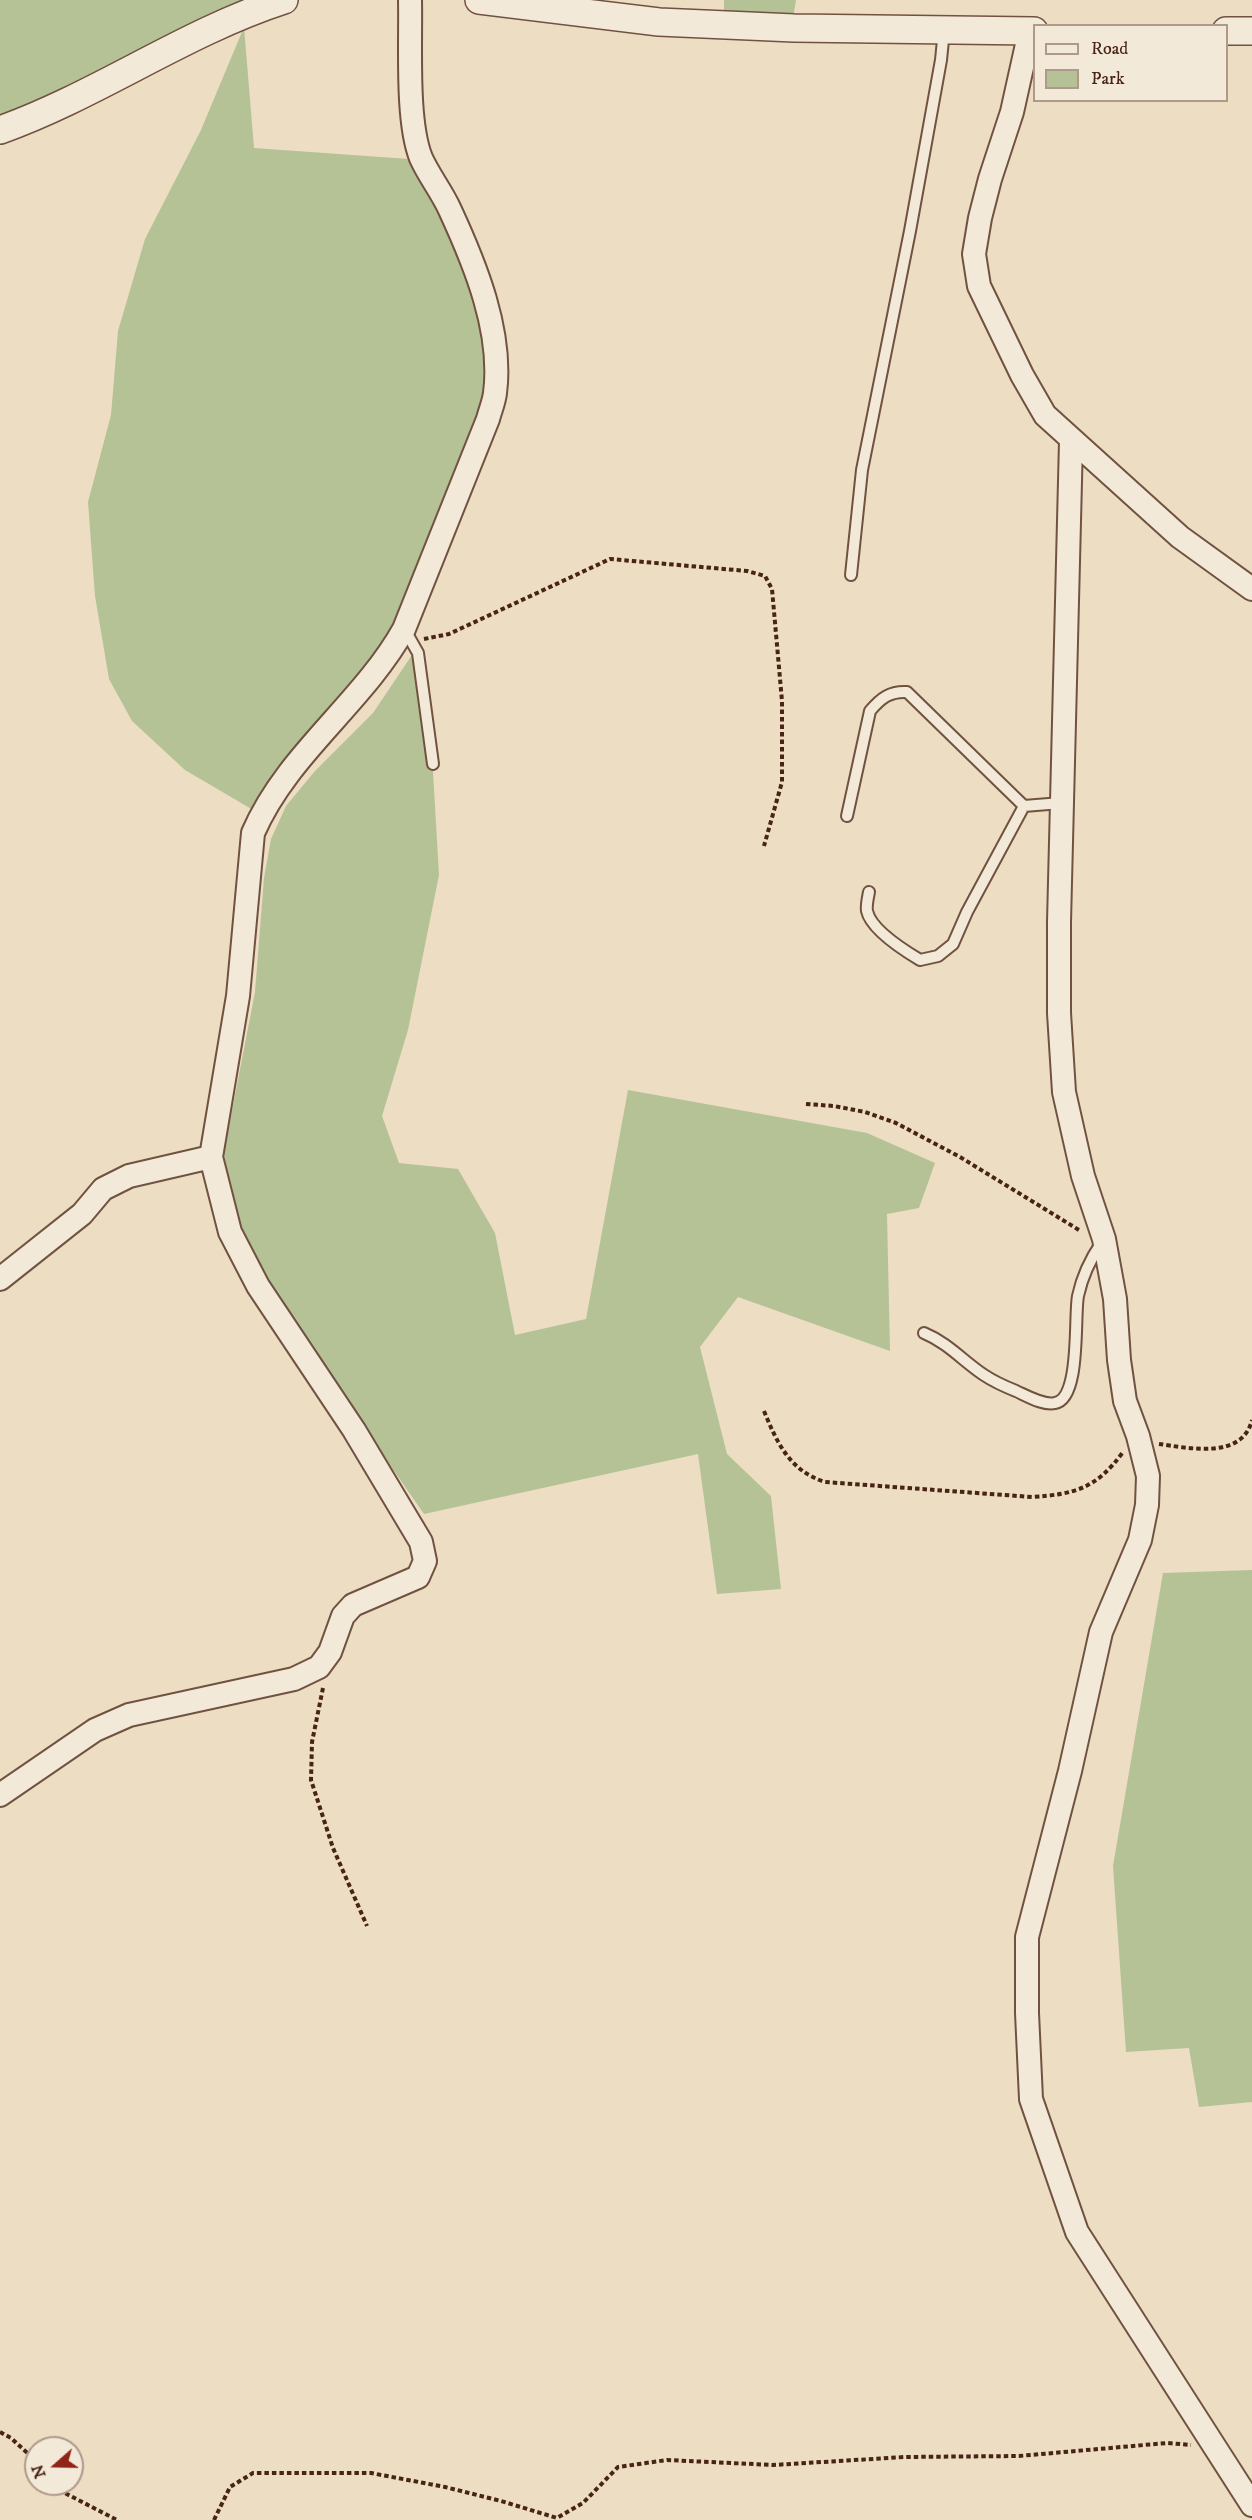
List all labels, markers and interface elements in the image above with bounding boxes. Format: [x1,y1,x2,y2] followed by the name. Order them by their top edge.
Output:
[1033,24,1228,102] legend
[1091,38,1128,60] text: Road
[1091,68,1125,90] text: Park
[24,2436,84,2496] north arrow
[27,2462,51,2481] text: N

